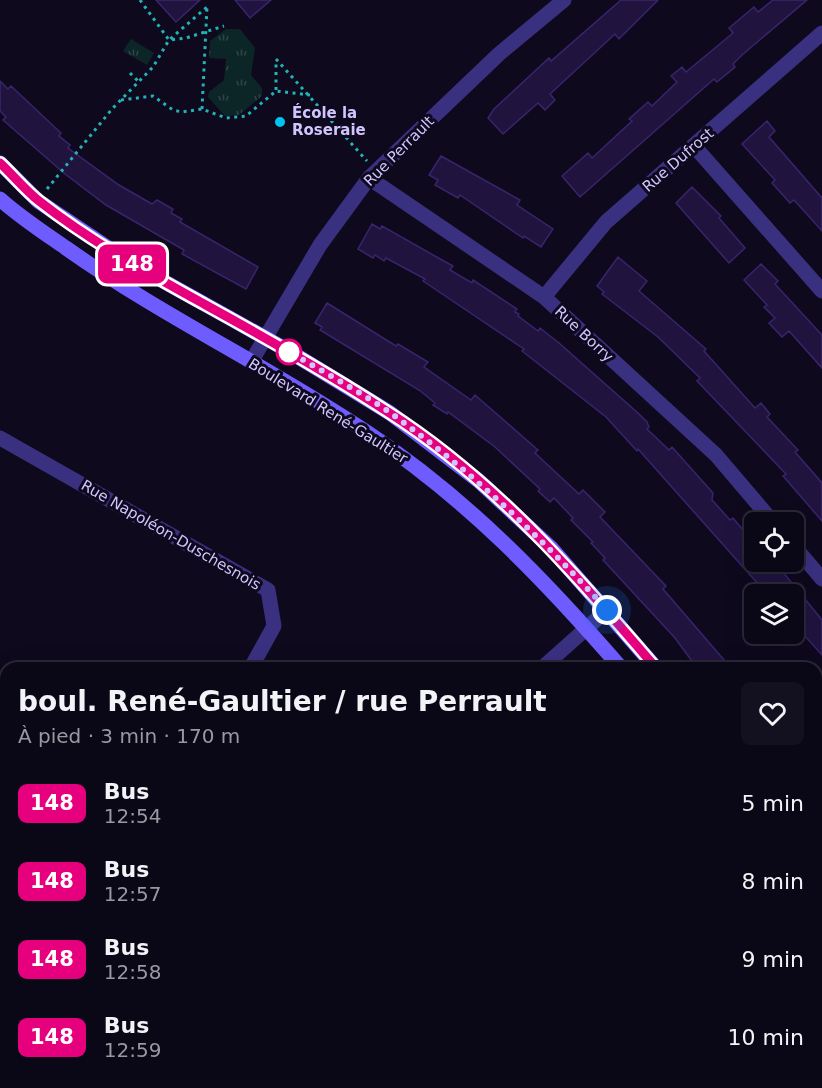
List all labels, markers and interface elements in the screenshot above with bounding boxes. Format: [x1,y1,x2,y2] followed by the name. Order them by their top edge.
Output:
[292,103,366,139] place label: École la Roseraie
[360,112,438,190] street label: Rue Perrault
[273,115,287,129] marker: École la Roseraie
[639,124,717,196] street label: Rue Dufrost
[98,244,166,284] line badge: 148
[110,252,154,276] text: 148
[551,302,617,366] street label: Rue Borry
[276,339,302,365] unlabelled marker
[245,355,412,468] street label: Boulevard René-Gaultier
[78,476,264,594] street label: Rue Napoléon-Duschesnois
[744,512,804,644] map controls
[744,512,804,572] button: locate
[744,584,804,644] button: layers
[592,595,622,625] your location
[741,682,804,745] button: heart
[18,685,547,718] text: boul. René-Gaultier / rue Perrault
[18,724,240,748] text: À pied · 3 min · 170 m
[104,779,149,804] text: Bus
[30,791,74,815] text: 148
[742,791,804,816] text: 5 min
[104,804,161,828] text: 12:54
[104,857,149,882] text: Bus
[30,869,74,893] text: 148
[742,869,804,894] text: 8 min
[104,882,161,906] text: 12:57
[104,935,149,960] text: Bus
[30,947,74,971] text: 148
[742,947,804,972] text: 9 min
[104,960,161,984] text: 12:58
[104,1013,149,1038] text: Bus
[30,1025,74,1049] text: 148
[728,1025,804,1050] text: 10 min
[104,1038,161,1062] text: 12:59

